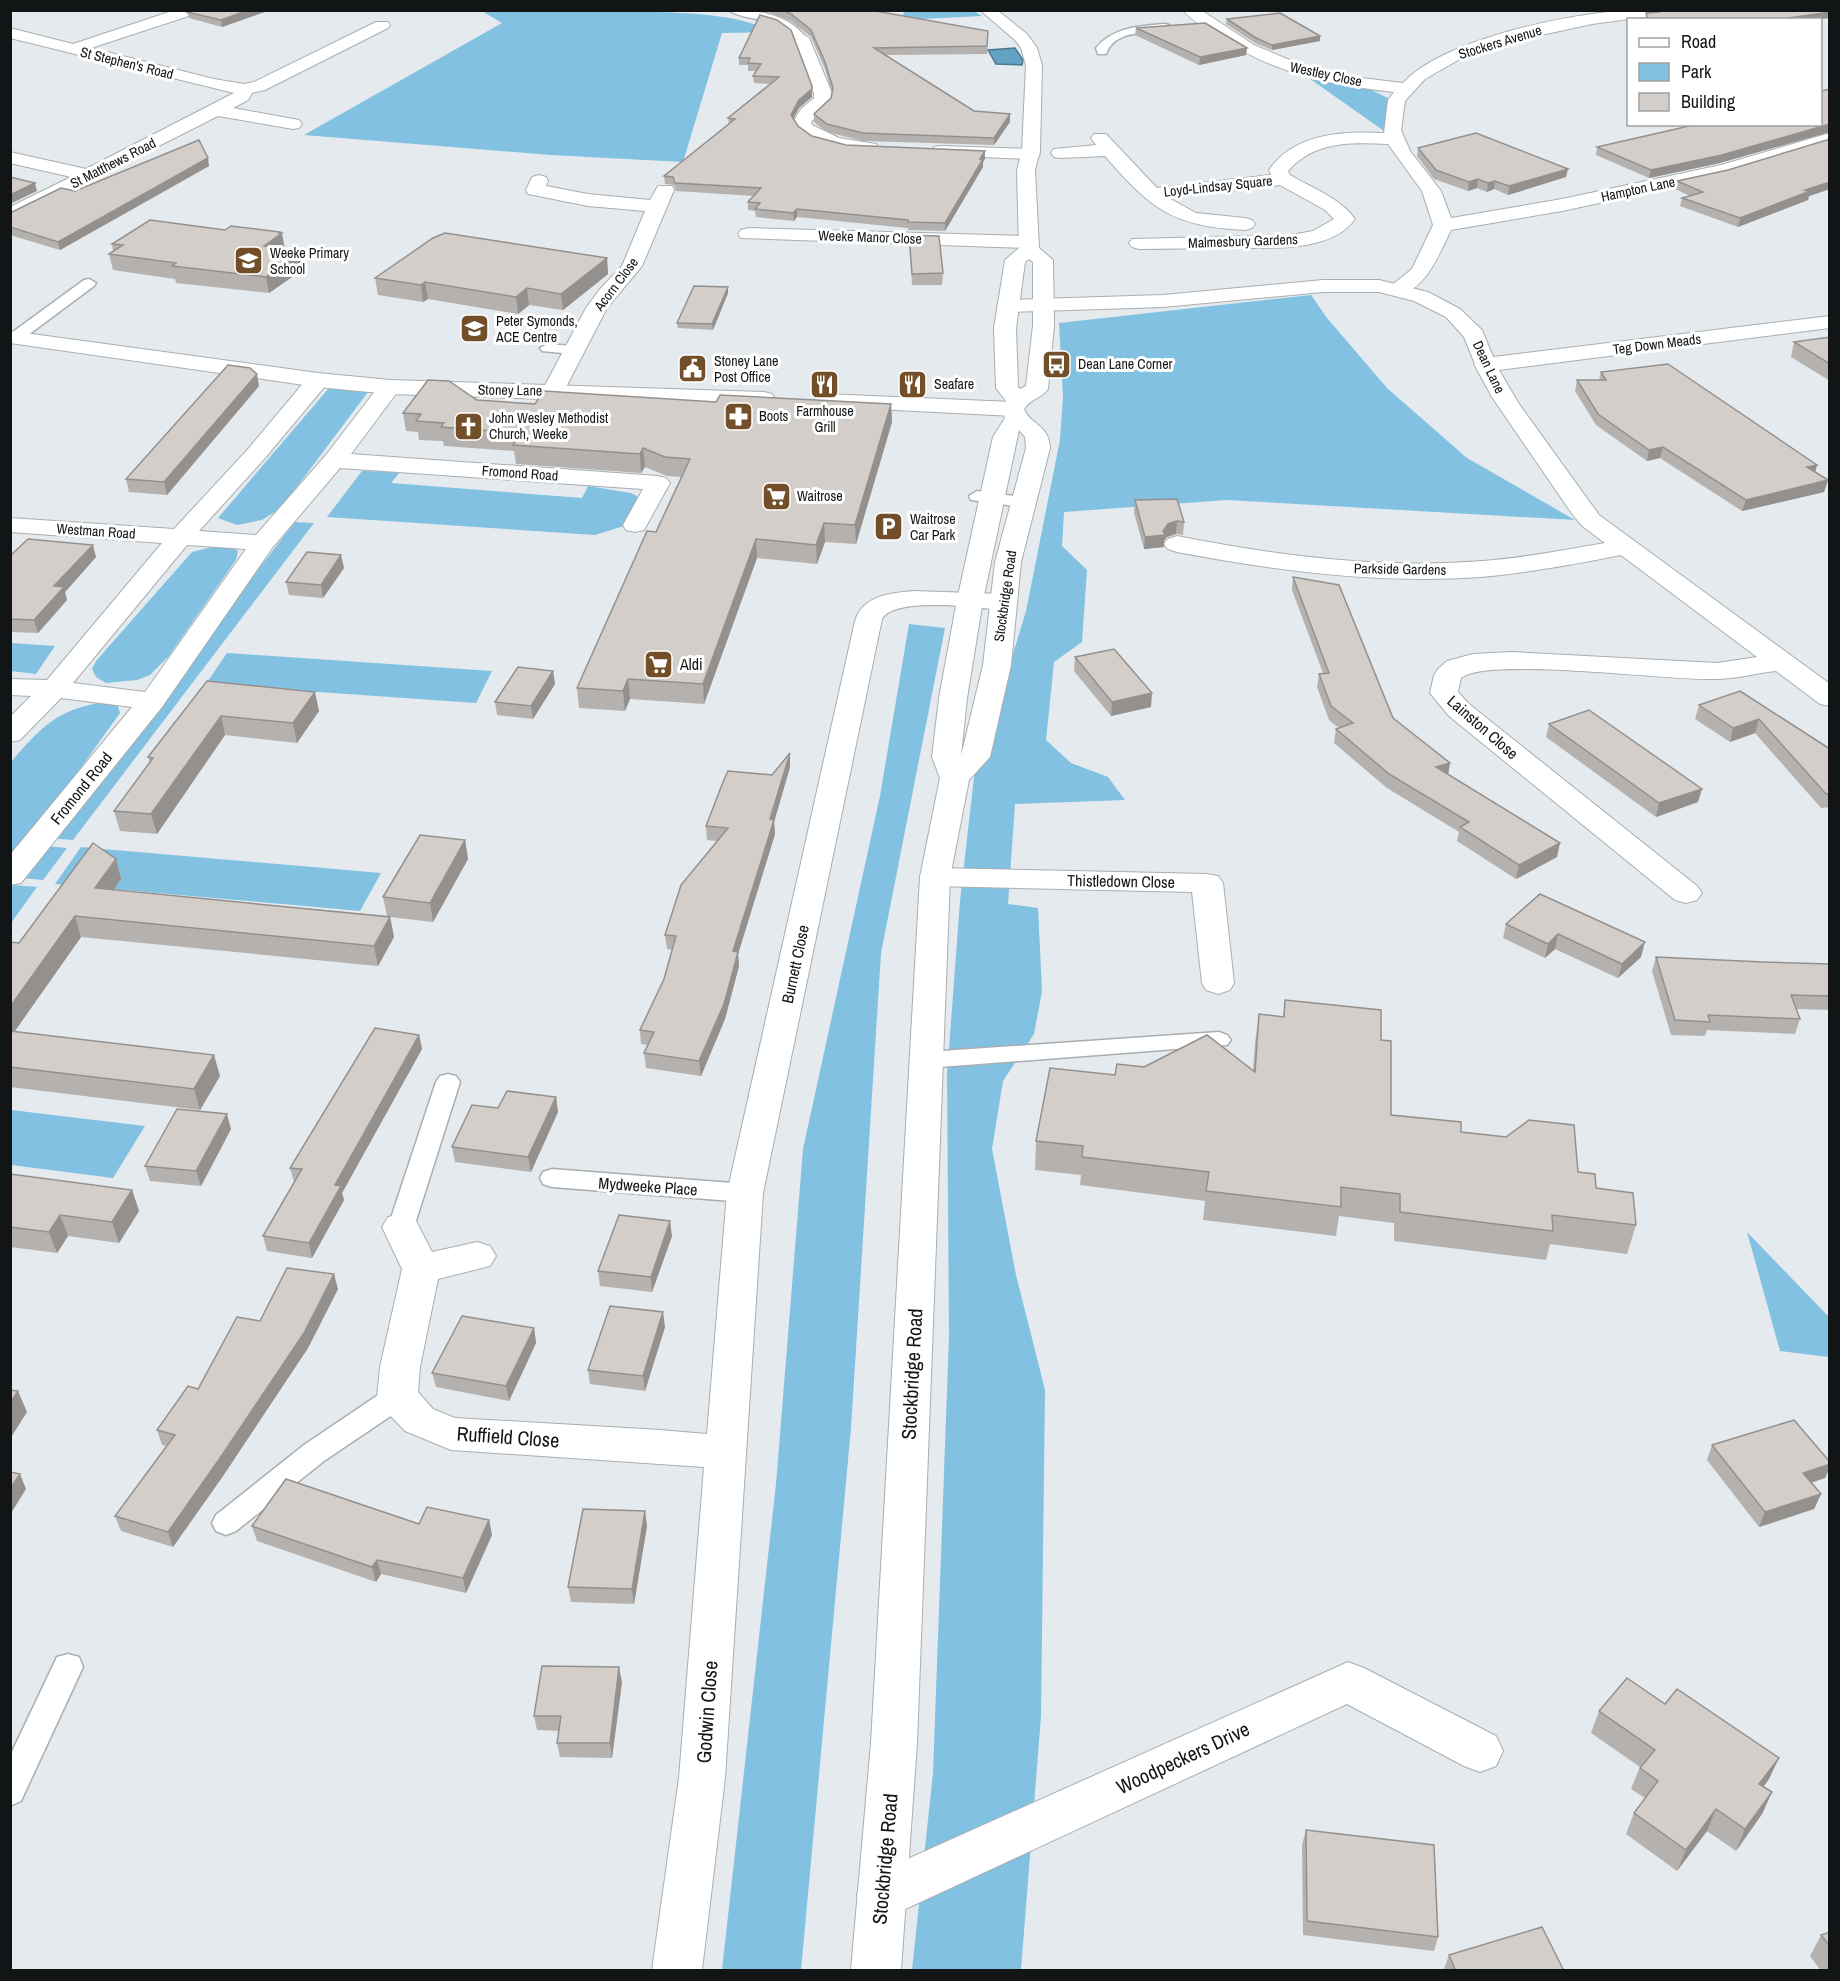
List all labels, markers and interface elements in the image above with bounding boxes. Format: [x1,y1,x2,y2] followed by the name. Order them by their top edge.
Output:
[1627,18,1822,126] legend
[1456,21,1544,63] street label: Stockers Avenue
[1681,29,1716,54] text: Road
[79,43,175,83] street label: St Stephen's Road
[1288,58,1364,90] street label: Westley Close
[1681,59,1712,84] text: Park
[1681,89,1736,114] text: Building
[67,134,159,192] street label: St Matthews Road
[1163,171,1273,201] street label: Loyd-Lindsay Square
[1599,172,1677,206] street label: Hampton Lane
[818,226,922,248] street label: Weeke Manor Close
[1188,230,1298,252] street label: Malmesbury Gardens
[270,244,349,278] place label: Weeke Primary School
[233,245,265,277] school or university icon: Weeke Primary School
[589,254,642,315] street label: Acorn Close
[495,312,578,346] place label: Peter Symonds, ACE Centre
[459,313,491,345] school or university icon: Peter Symonds, ACE Centre
[1612,330,1702,358] street label: Teg Down Meads
[1469,338,1509,396] street label: Dean Lane
[1041,348,1073,380] bus stop icon: Dean Lane Corner
[714,352,778,386] place label: Stoney Lane Post Office
[677,353,709,385] public building icon: Stoney Lane Post Office
[1078,355,1173,373] place label: Dean Lane Corner
[809,368,841,400] restaurant icon: Farmhouse Grill
[897,368,929,400] restaurant icon: Seafare
[934,375,974,393] place label: Seafare
[478,380,542,400] street label: Stoney Lane
[722,400,754,432] pharmacy icon: Boots
[796,402,854,436] place label: Farmhouse Grill
[759,407,789,425] place label: Boots
[489,409,608,443] place label: John Wesley Methodist Church, Weeke
[452,410,484,442] church icon: John Wesley Methodist Church, Weeke
[481,461,559,485] street label: Fromond Road
[760,480,792,512] supermarket icon: Waitrose
[797,487,843,505] place label: Waitrose
[910,510,956,544] place label: Waitrose Car Park
[873,511,905,543] parking icon: Waitrose Car Park
[56,519,136,543] street label: Westman Road
[990,549,1020,643] street label: Stockbridge Road
[1354,559,1447,579] street label: Parkside Gardens
[643,648,675,680] supermarket icon: Aldi
[679,653,703,675] place label: Aldi
[1443,690,1523,764] street label: Lainston Close
[45,747,117,829] street label: Fromond Road
[1067,869,1175,893] street label: Thistledown Close
[776,923,814,1005] street label: Burnett Close
[598,1172,698,1200] street label: Mydweeke Place
[895,1308,928,1440] street label: Stockbridge Road
[456,1419,560,1454] street label: Ruffield Close
[689,1660,724,1764] street label: Godwin Close
[1112,1715,1254,1800] street label: Woodpeckers Drive
[865,1792,904,1926] street label: Stockbridge Road

